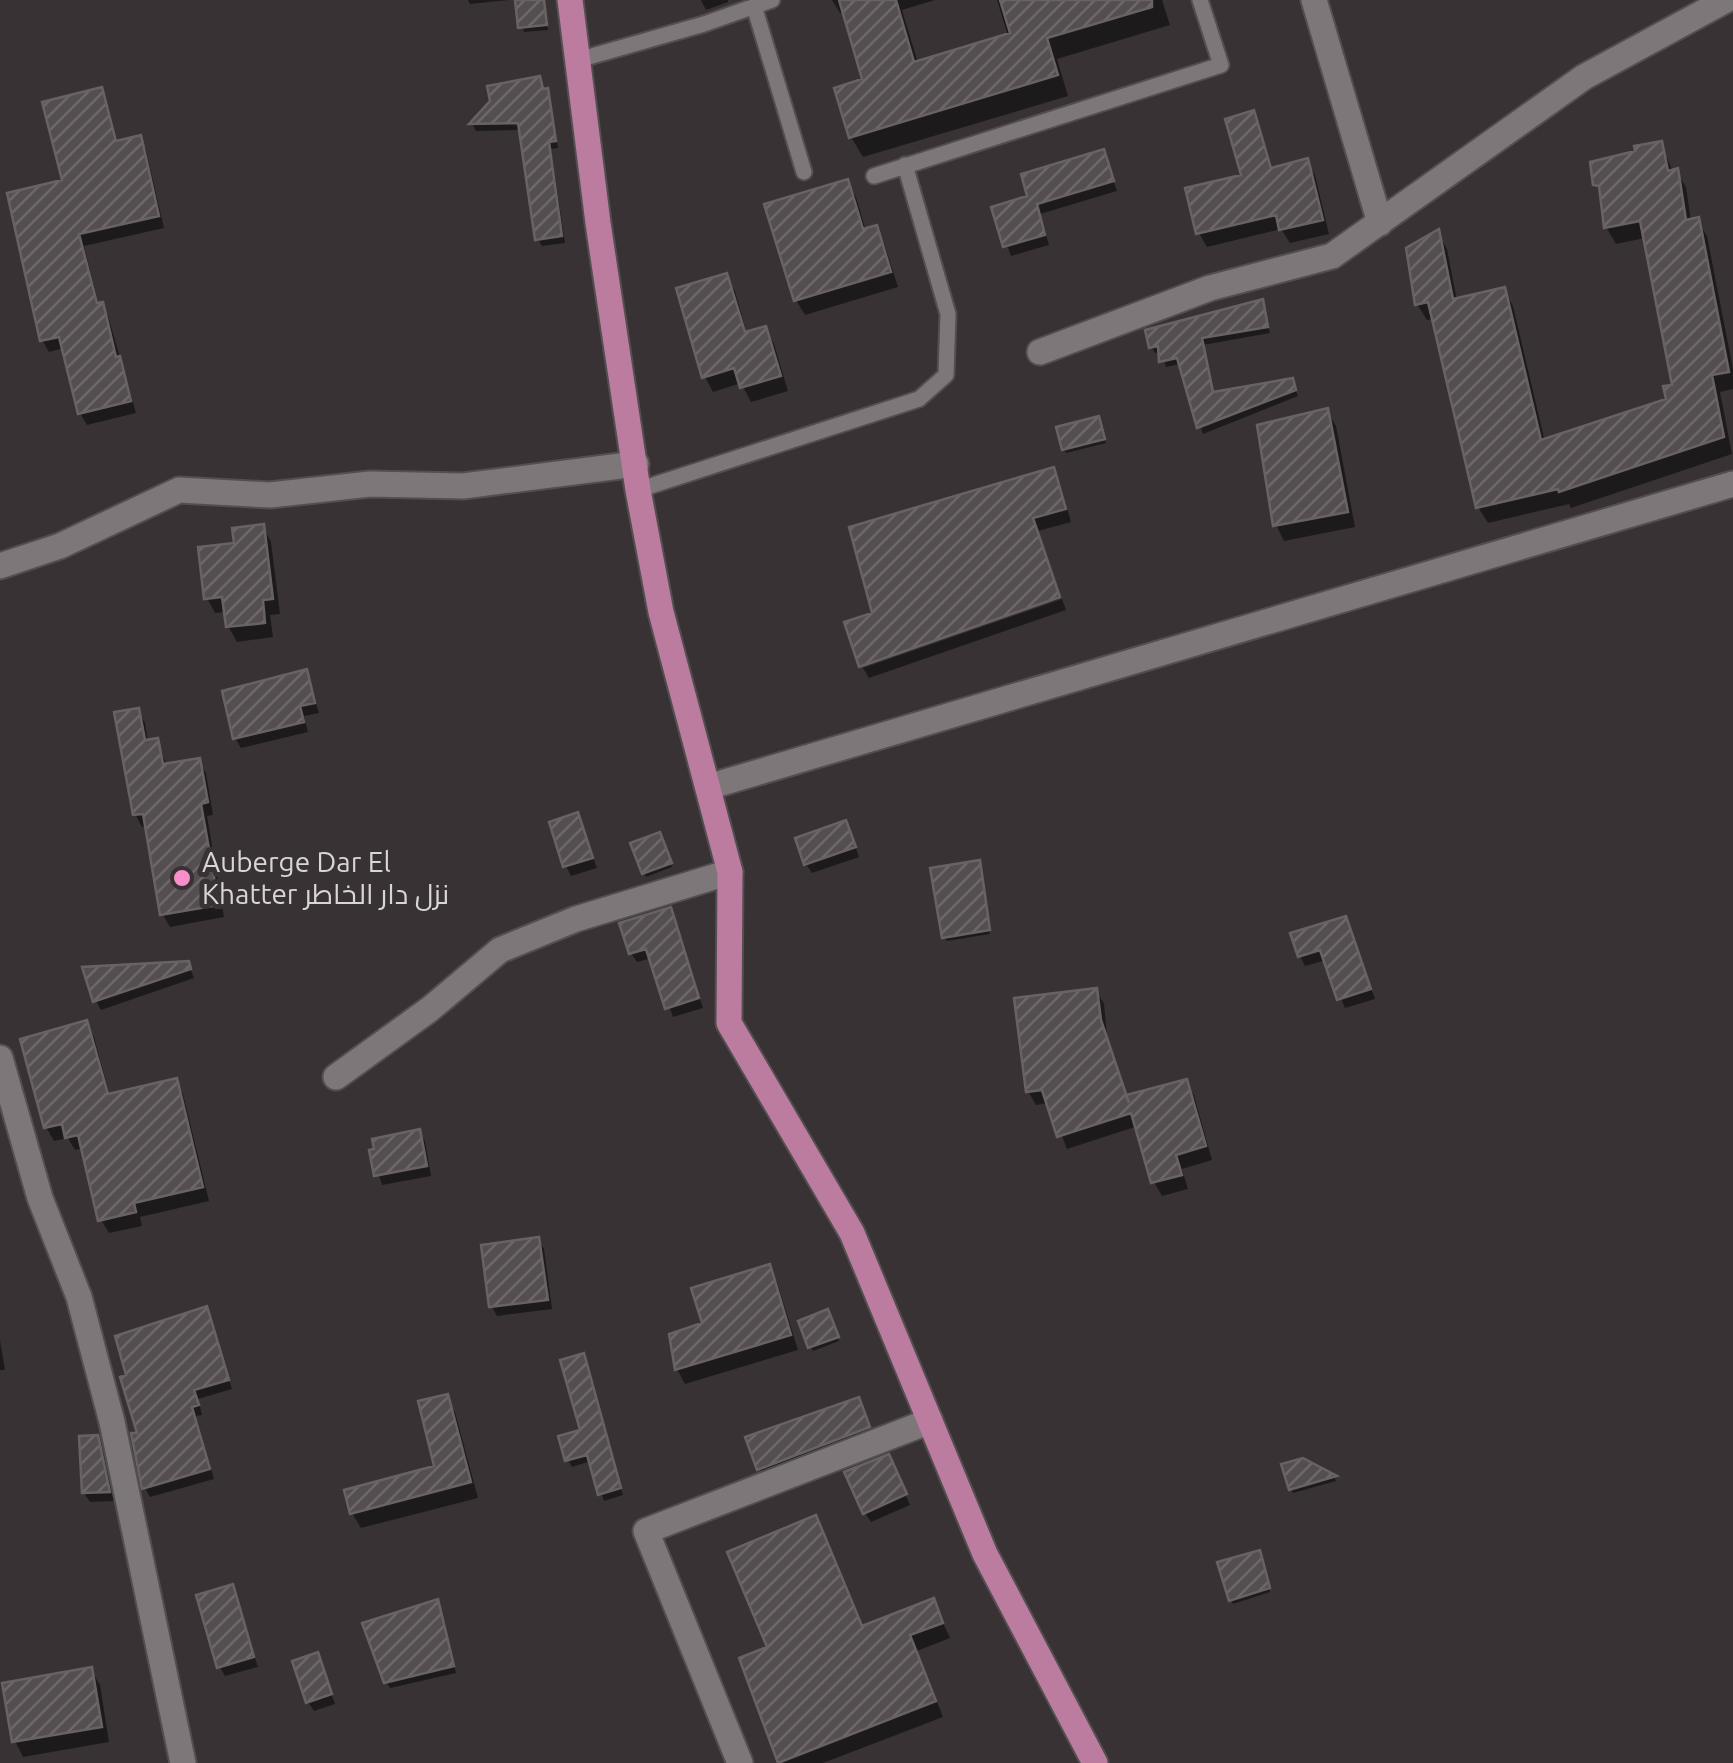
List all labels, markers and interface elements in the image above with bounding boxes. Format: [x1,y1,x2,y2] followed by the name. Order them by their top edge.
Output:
[202,846,449,911] place label: Auberge Dar El Khatter نزل دار الخاطر
[171,867,193,889] marker: Auberge Dar El Khatter نزل دار الخاطر

